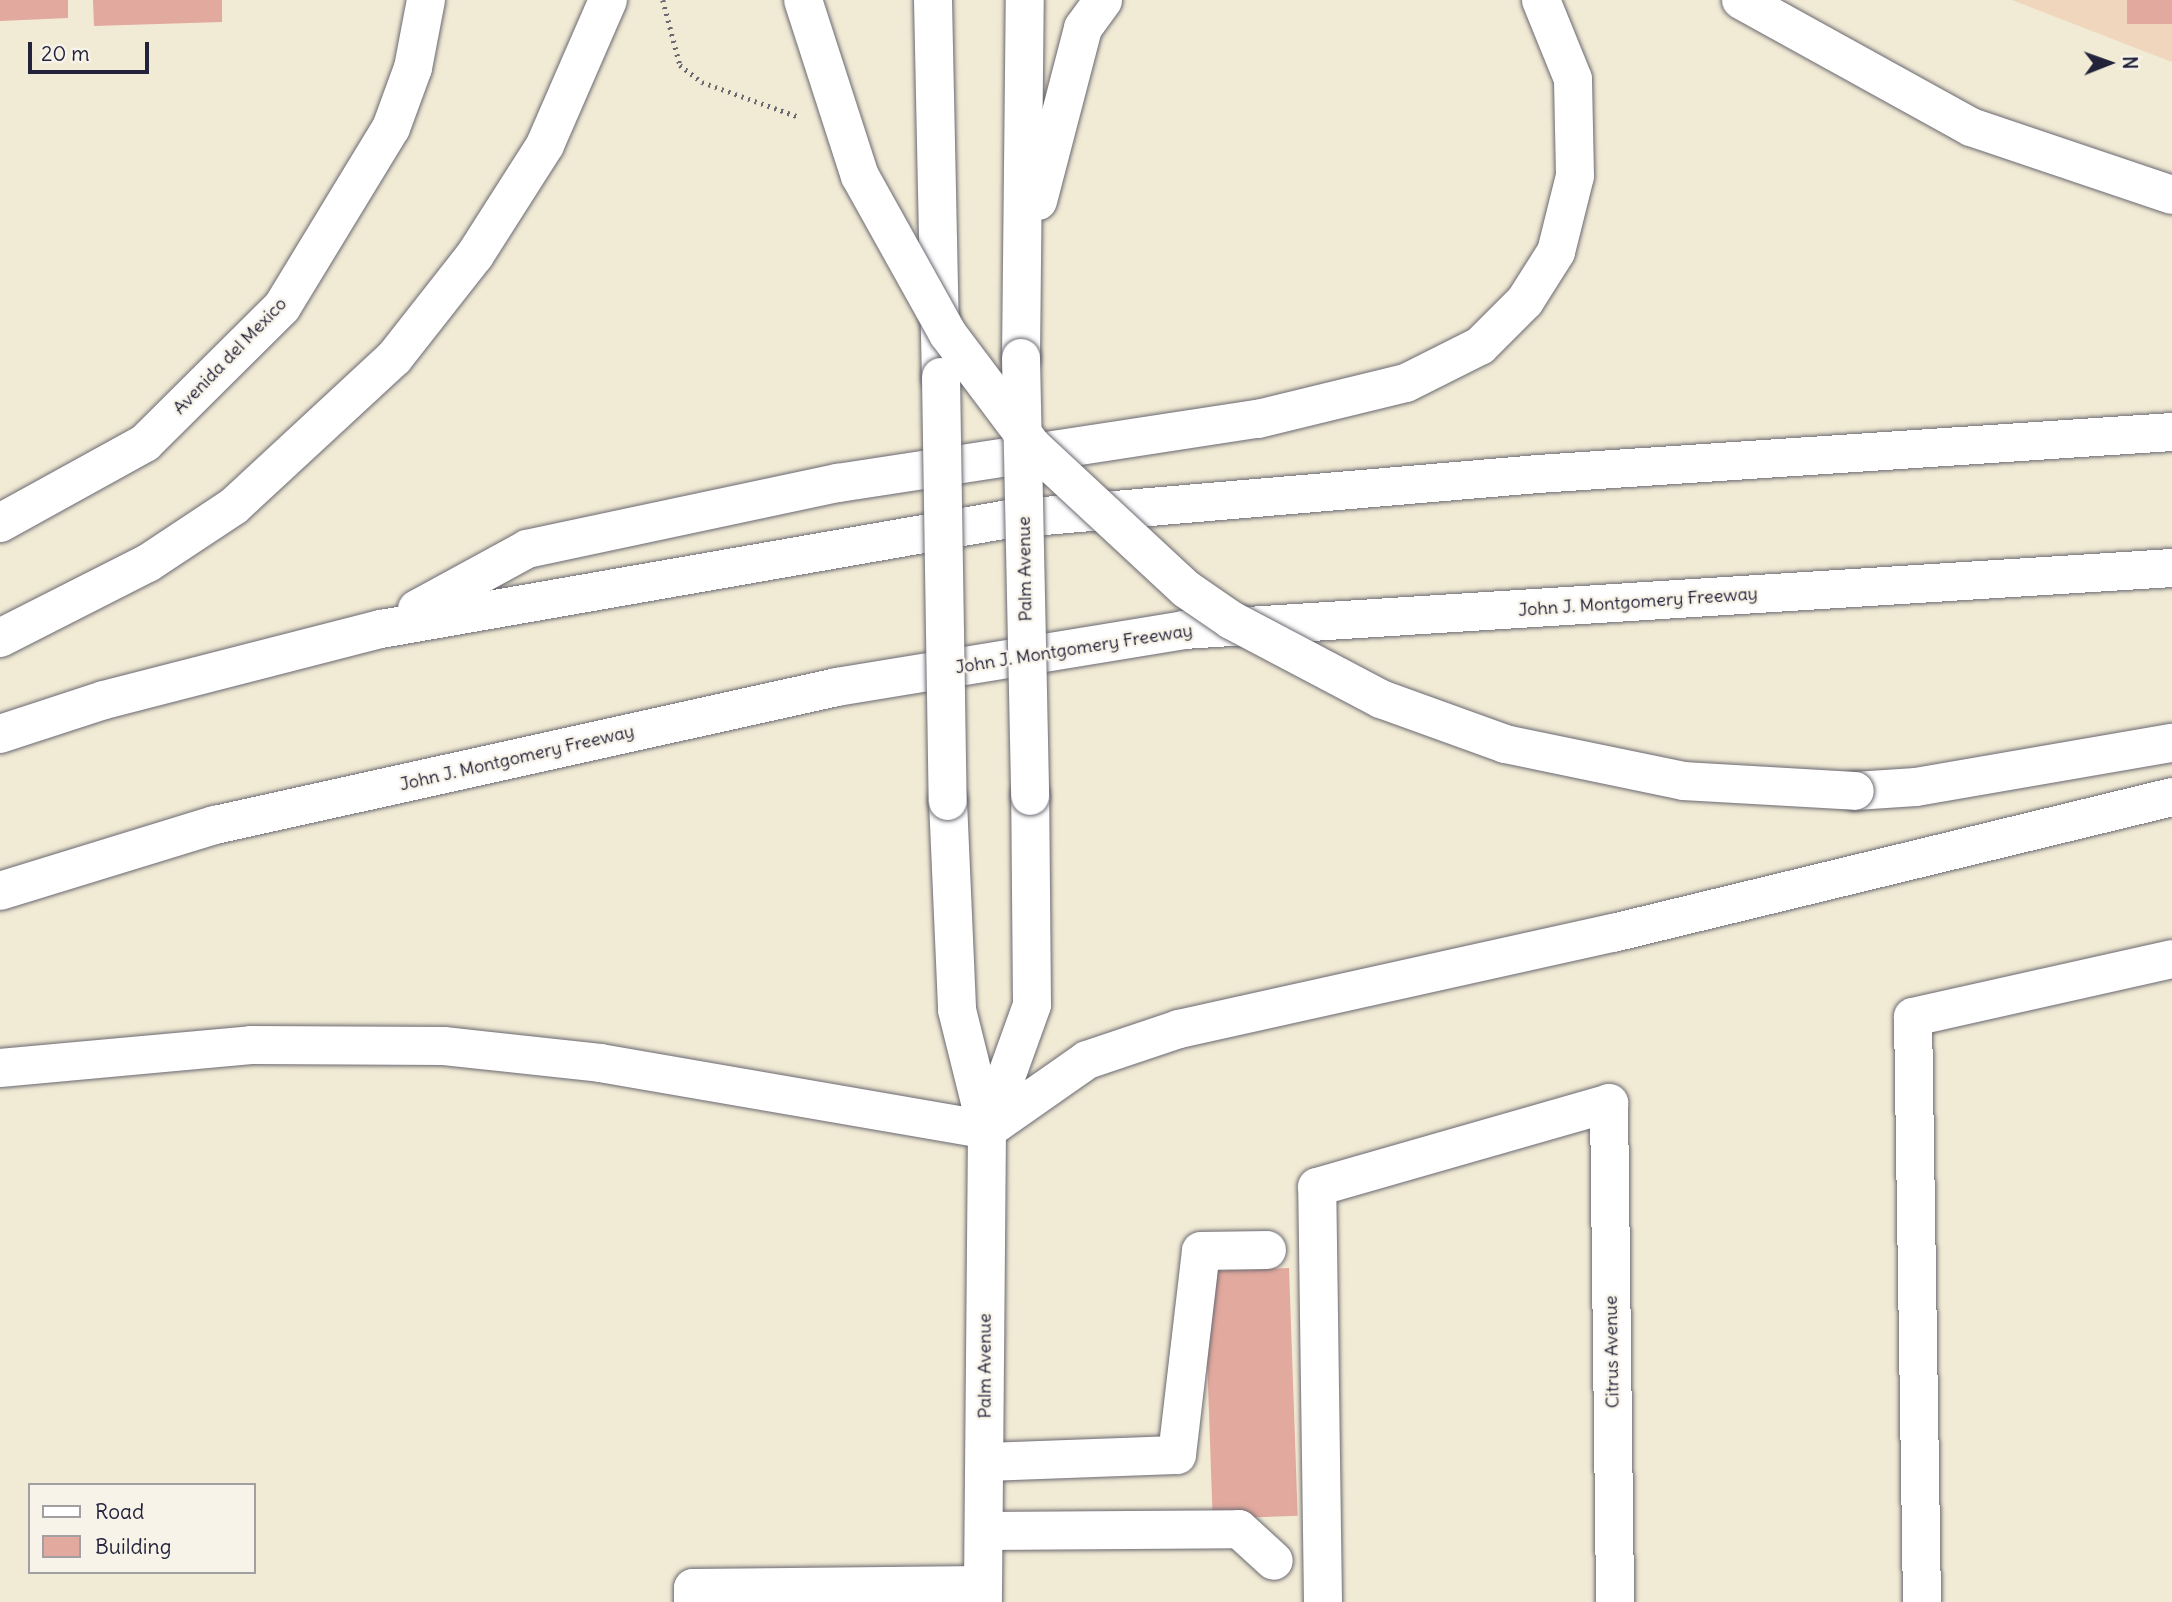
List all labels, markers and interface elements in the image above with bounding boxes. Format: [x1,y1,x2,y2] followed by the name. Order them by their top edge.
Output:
[32,28,152,72] scale bar
[2074,28,2144,98] north arrow
[41,40,90,67] text: 20 m
[2118,56,2142,69] text: N
[169,293,291,419] street label: Avenida del Mexico
[1013,516,1037,622] street label: Palm Avenue
[1518,583,1758,621] street label: John J. Montgomery Freeway
[954,620,1194,678] street label: John J. Montgomery Freeway
[398,720,636,796] street label: John J. Montgomery Freeway
[1600,1296,1624,1408] street label: Citrus Avenue
[974,1313,996,1419] street label: Palm Avenue
[28,1483,256,1574] legend
[95,1498,144,1525] text: Road
[95,1533,171,1560] text: Building

